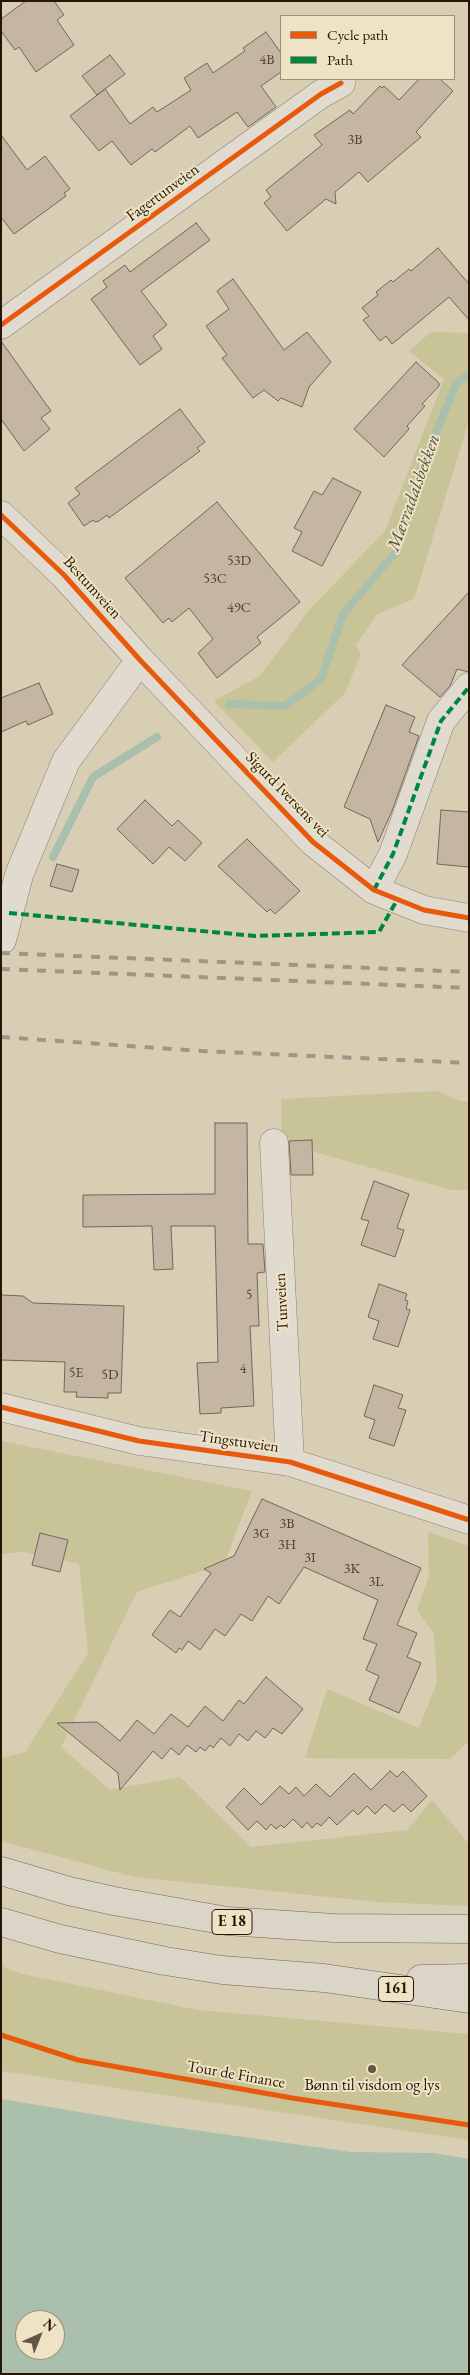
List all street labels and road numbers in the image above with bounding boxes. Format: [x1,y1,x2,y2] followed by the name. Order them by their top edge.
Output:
[123,160,203,226] street label: Fagertunveien
[59,553,125,623] street label: Bestumveien
[241,748,333,842] street label: Sigurd Iversens vei
[271,1272,293,1332] street label: Tunveien
[198,1427,280,1457] street label: Tingstuveien
[212,1910,252,1934] road number: E 18
[378,1976,414,2002] road number: 161
[185,2057,287,2093] street label: Tour de Finance

